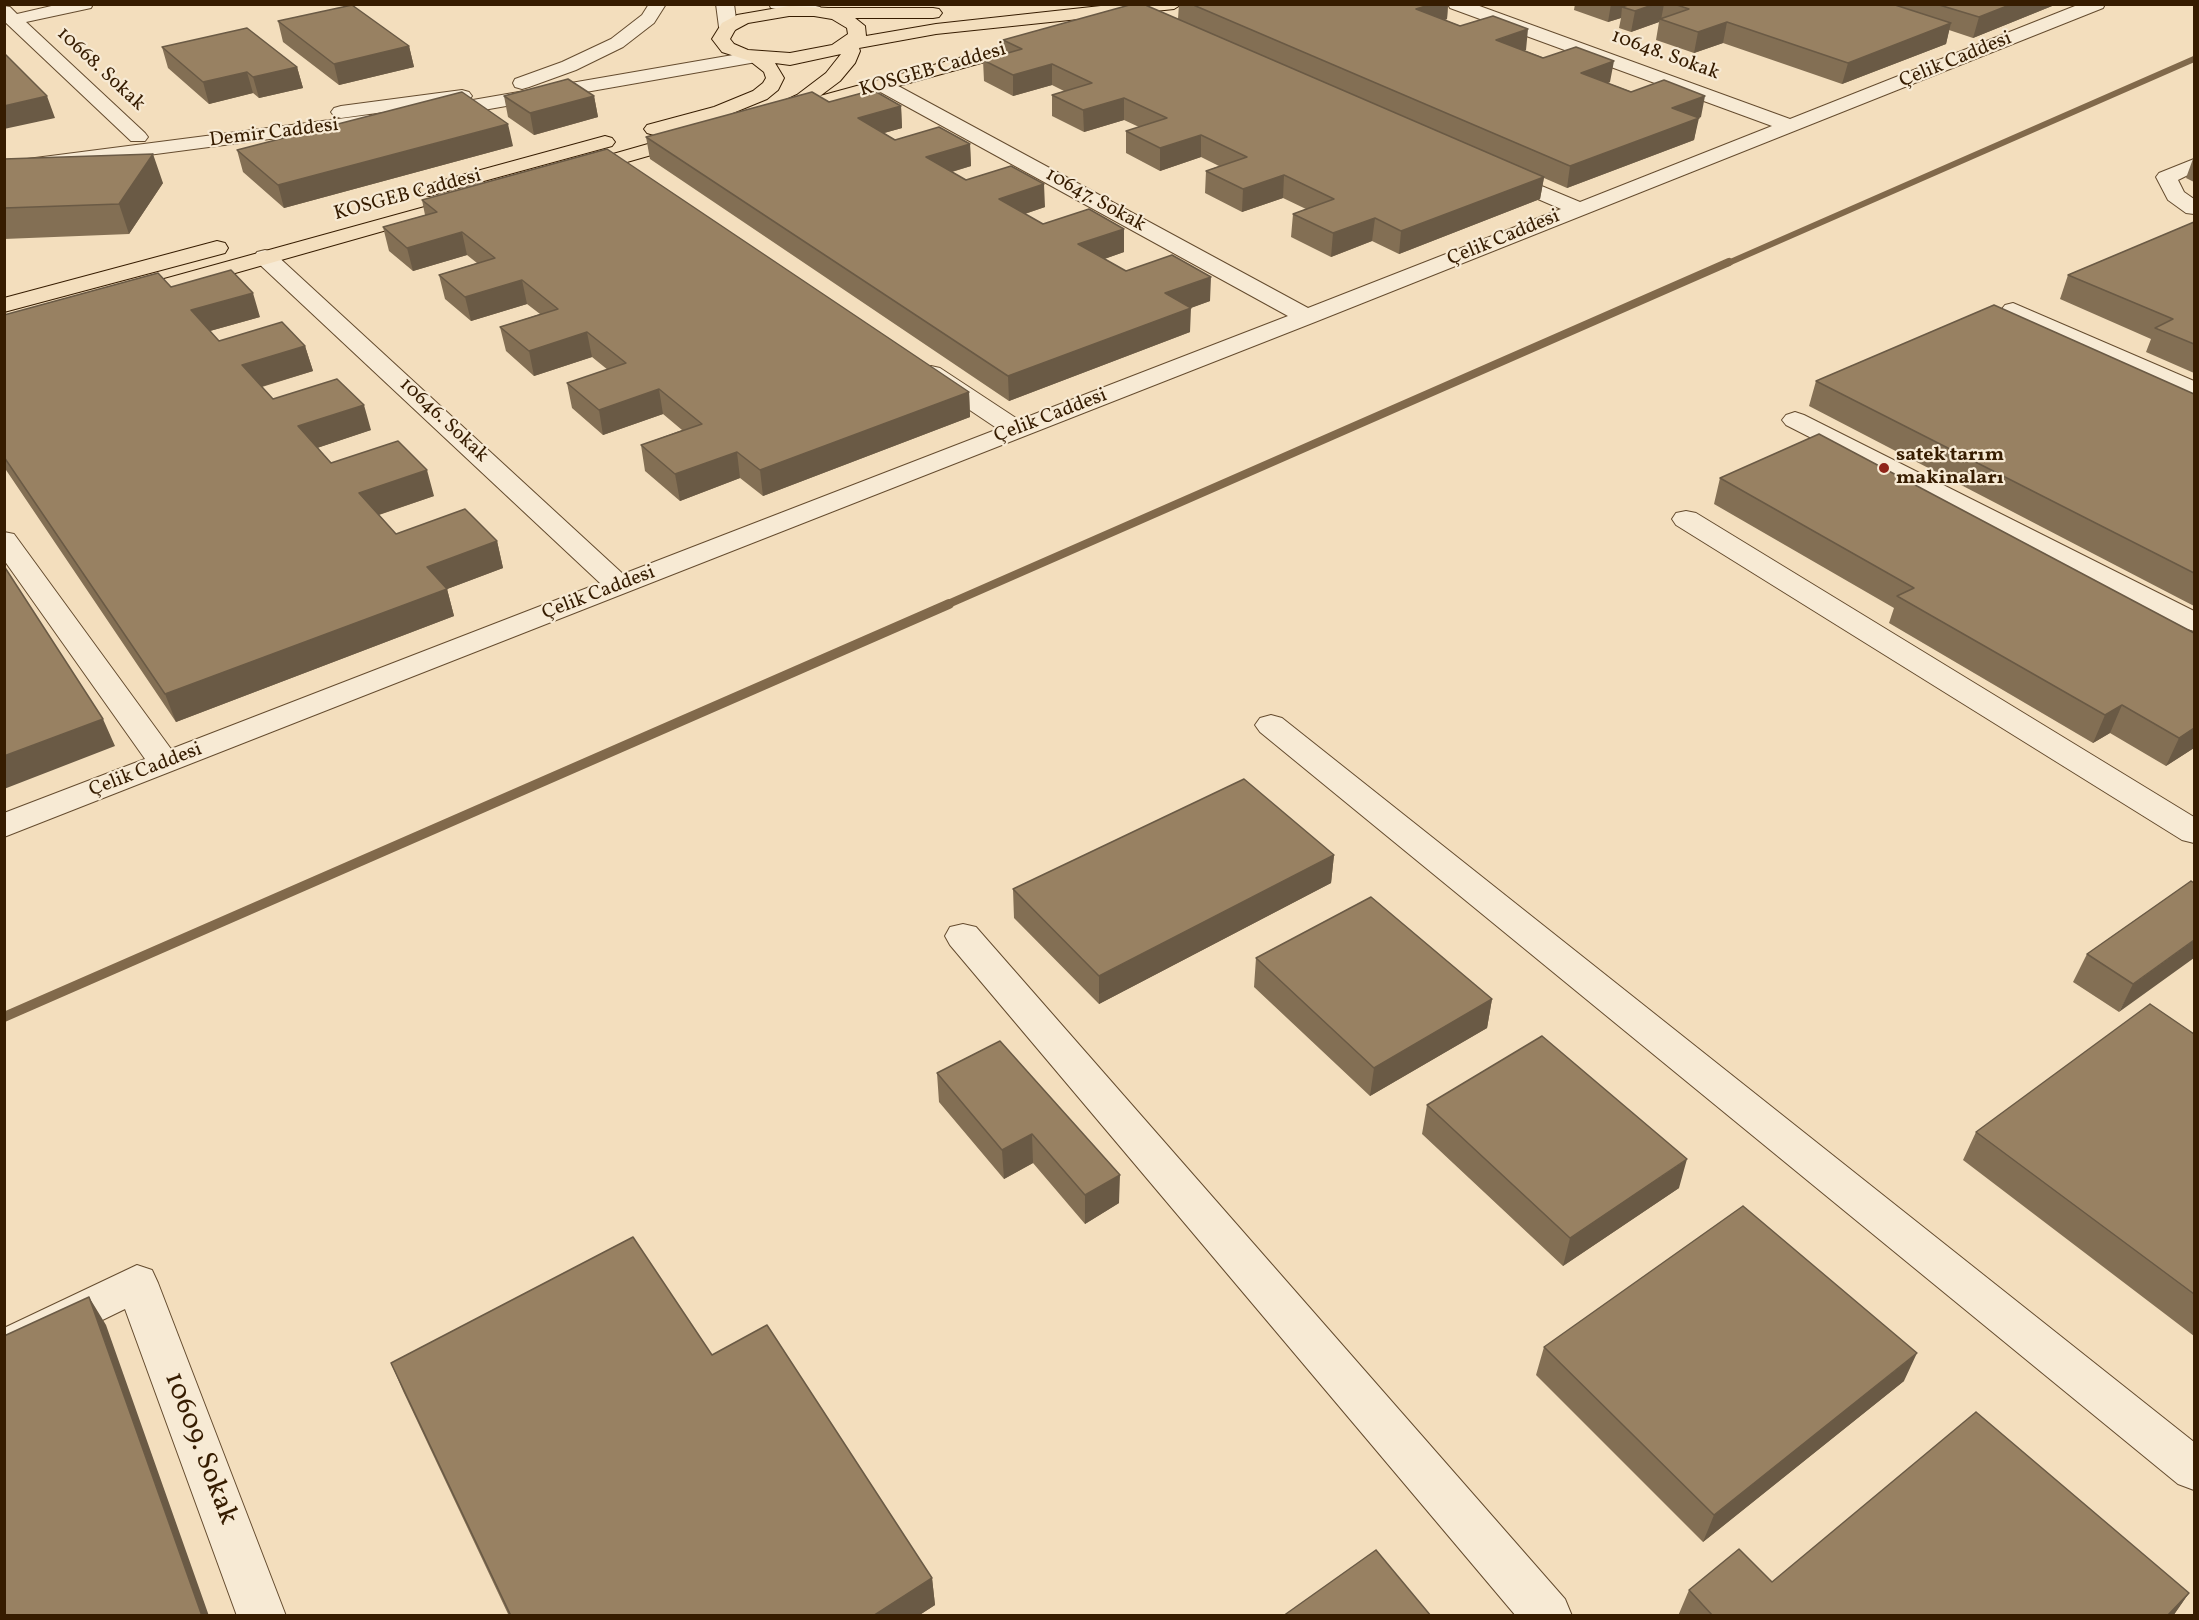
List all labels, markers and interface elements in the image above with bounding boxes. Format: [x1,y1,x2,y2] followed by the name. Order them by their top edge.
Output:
[51,23,149,117] street label: 10668. Sokak
[1608,25,1722,87] street label: 10648. Sokak
[1896,28,2016,94] street label: Çelik Caddesi
[857,39,1009,103] street label: KOSGEB Caddesi
[208,114,340,154] street label: Demir Caddesi
[1041,164,1149,238] street label: 10647. Sokak
[332,165,484,227] street label: KOSGEB Caddesi
[1444,206,1564,272] street label: Çelik Caddesi
[393,374,493,468] street label: 10646. Sokak
[991,384,1111,450] street label: Çelik Caddesi
[1896,444,2004,491] place label: satek tarım makinaları
[1877,461,1891,475] marker: satek tarım makinaları
[539,561,659,627] street label: Çelik Caddesi
[86,738,206,804] street label: Çelik Caddesi
[155,1368,243,1530] street label: 10609. Sokak

